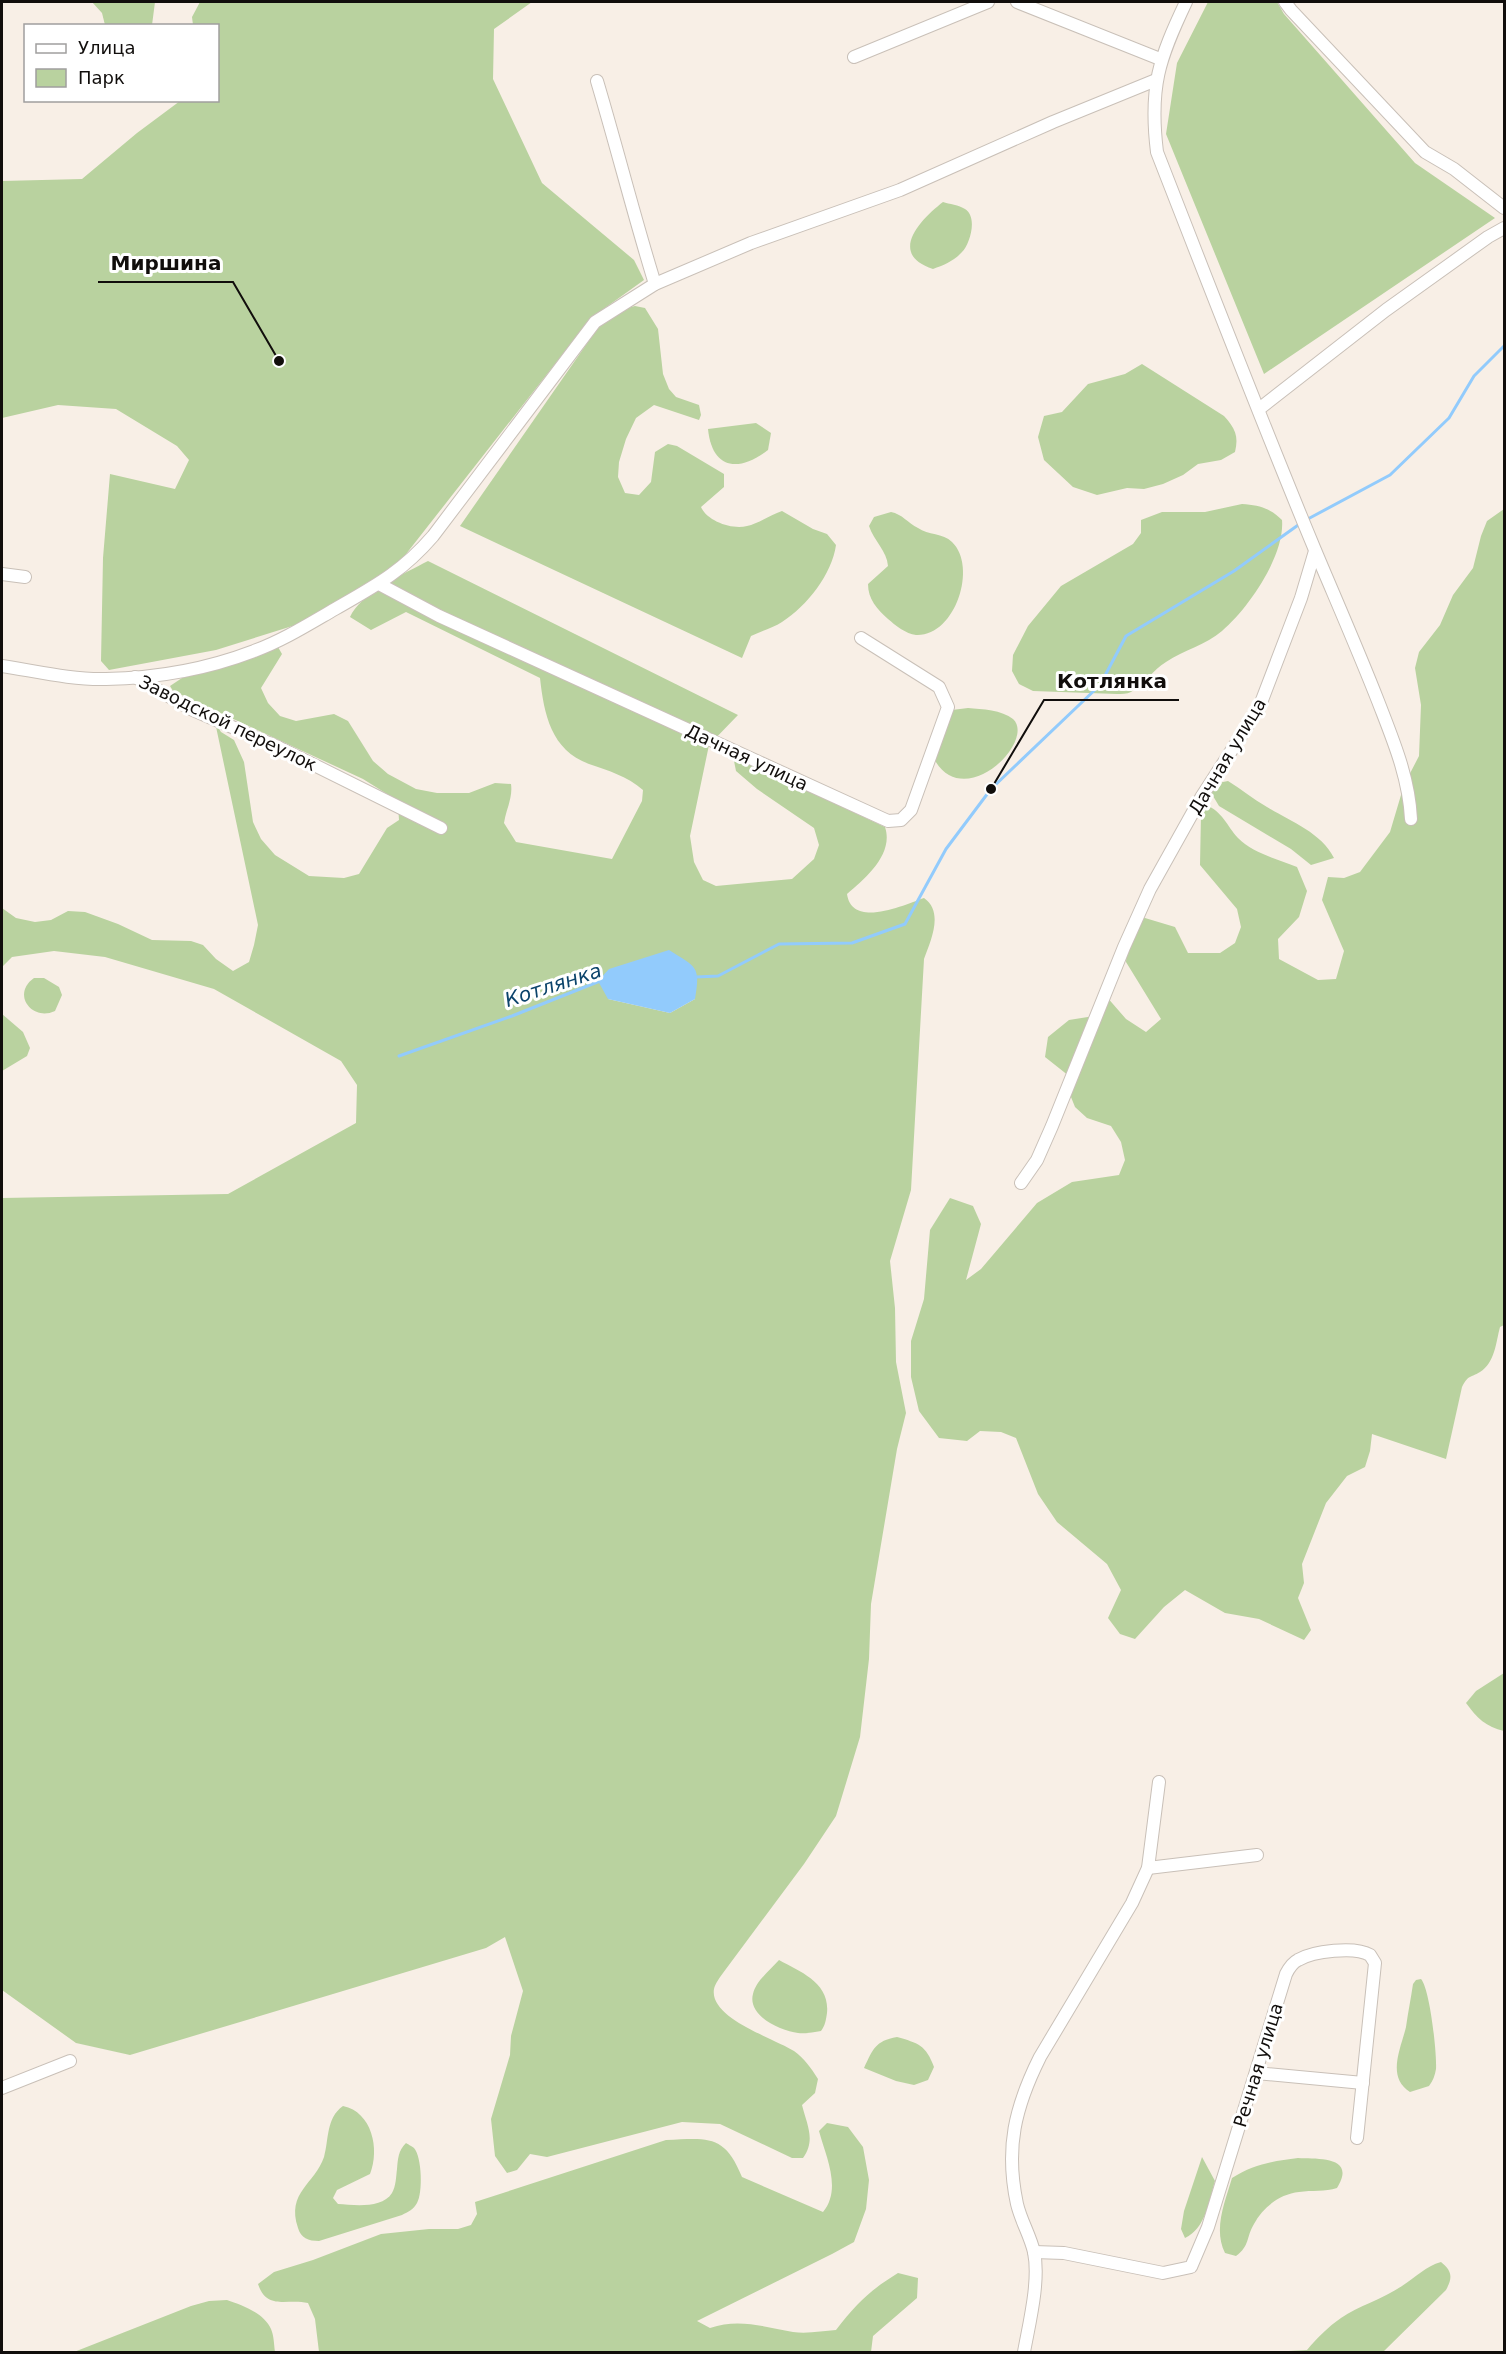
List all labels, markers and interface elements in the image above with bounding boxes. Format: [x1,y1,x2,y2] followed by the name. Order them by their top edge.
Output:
[24,24,219,102] legend
[78,37,135,58] text: Улица
[78,67,125,88] text: Парк
[98,244,233,282] callout: Миршина
[111,251,221,275] text: Миршина
[1044,662,1179,700] callout: Котлянка
[1057,669,1167,693] text: Котлянка
[136,671,320,775] street label: Заводской переулок
[1184,694,1270,818] street label: Дачная улица
[683,720,811,794] street label: Дачная улица
[502,958,604,1012] water label: Котлянка
[1229,2000,1287,2130] street label: Речная улица

